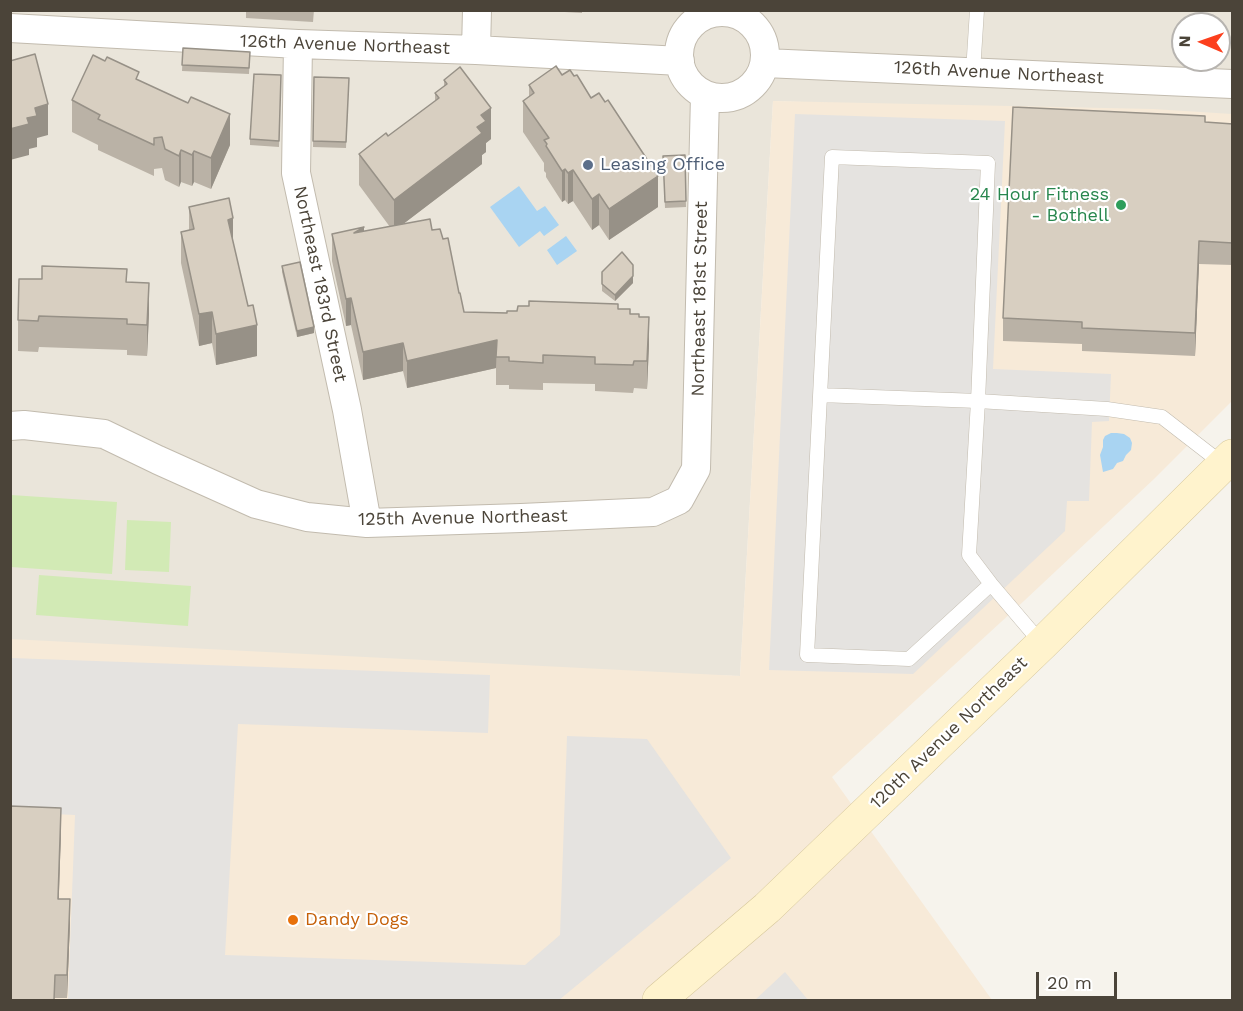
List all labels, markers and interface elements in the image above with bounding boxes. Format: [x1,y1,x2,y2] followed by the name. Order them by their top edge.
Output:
[1171,12,1231,72] north arrow
[240,31,450,59] street label: 126th Avenue Northeast
[1175,35,1194,48] text: N
[894,57,1104,89] street label: 126th Avenue Northeast
[600,154,725,176] place label: Leasing Office
[581,158,595,172] marker: Leasing Office
[289,184,351,384] street label: Northeast 183rd Street
[970,184,1109,226] place label: 24 Hour Fitness - Bothell
[1114,198,1128,212] marker: 24 Hour Fitness - Bothell
[687,201,713,397] street label: Northeast 181st Street
[358,505,568,531] street label: 125th Avenue Northeast
[866,652,1032,814] street label: 120th Avenue Northeast
[305,909,409,931] place label: Dandy Dogs
[286,913,300,927] marker: Dandy Dogs
[1039,960,1120,998] scale bar
[1047,972,1092,993] text: 20 m

